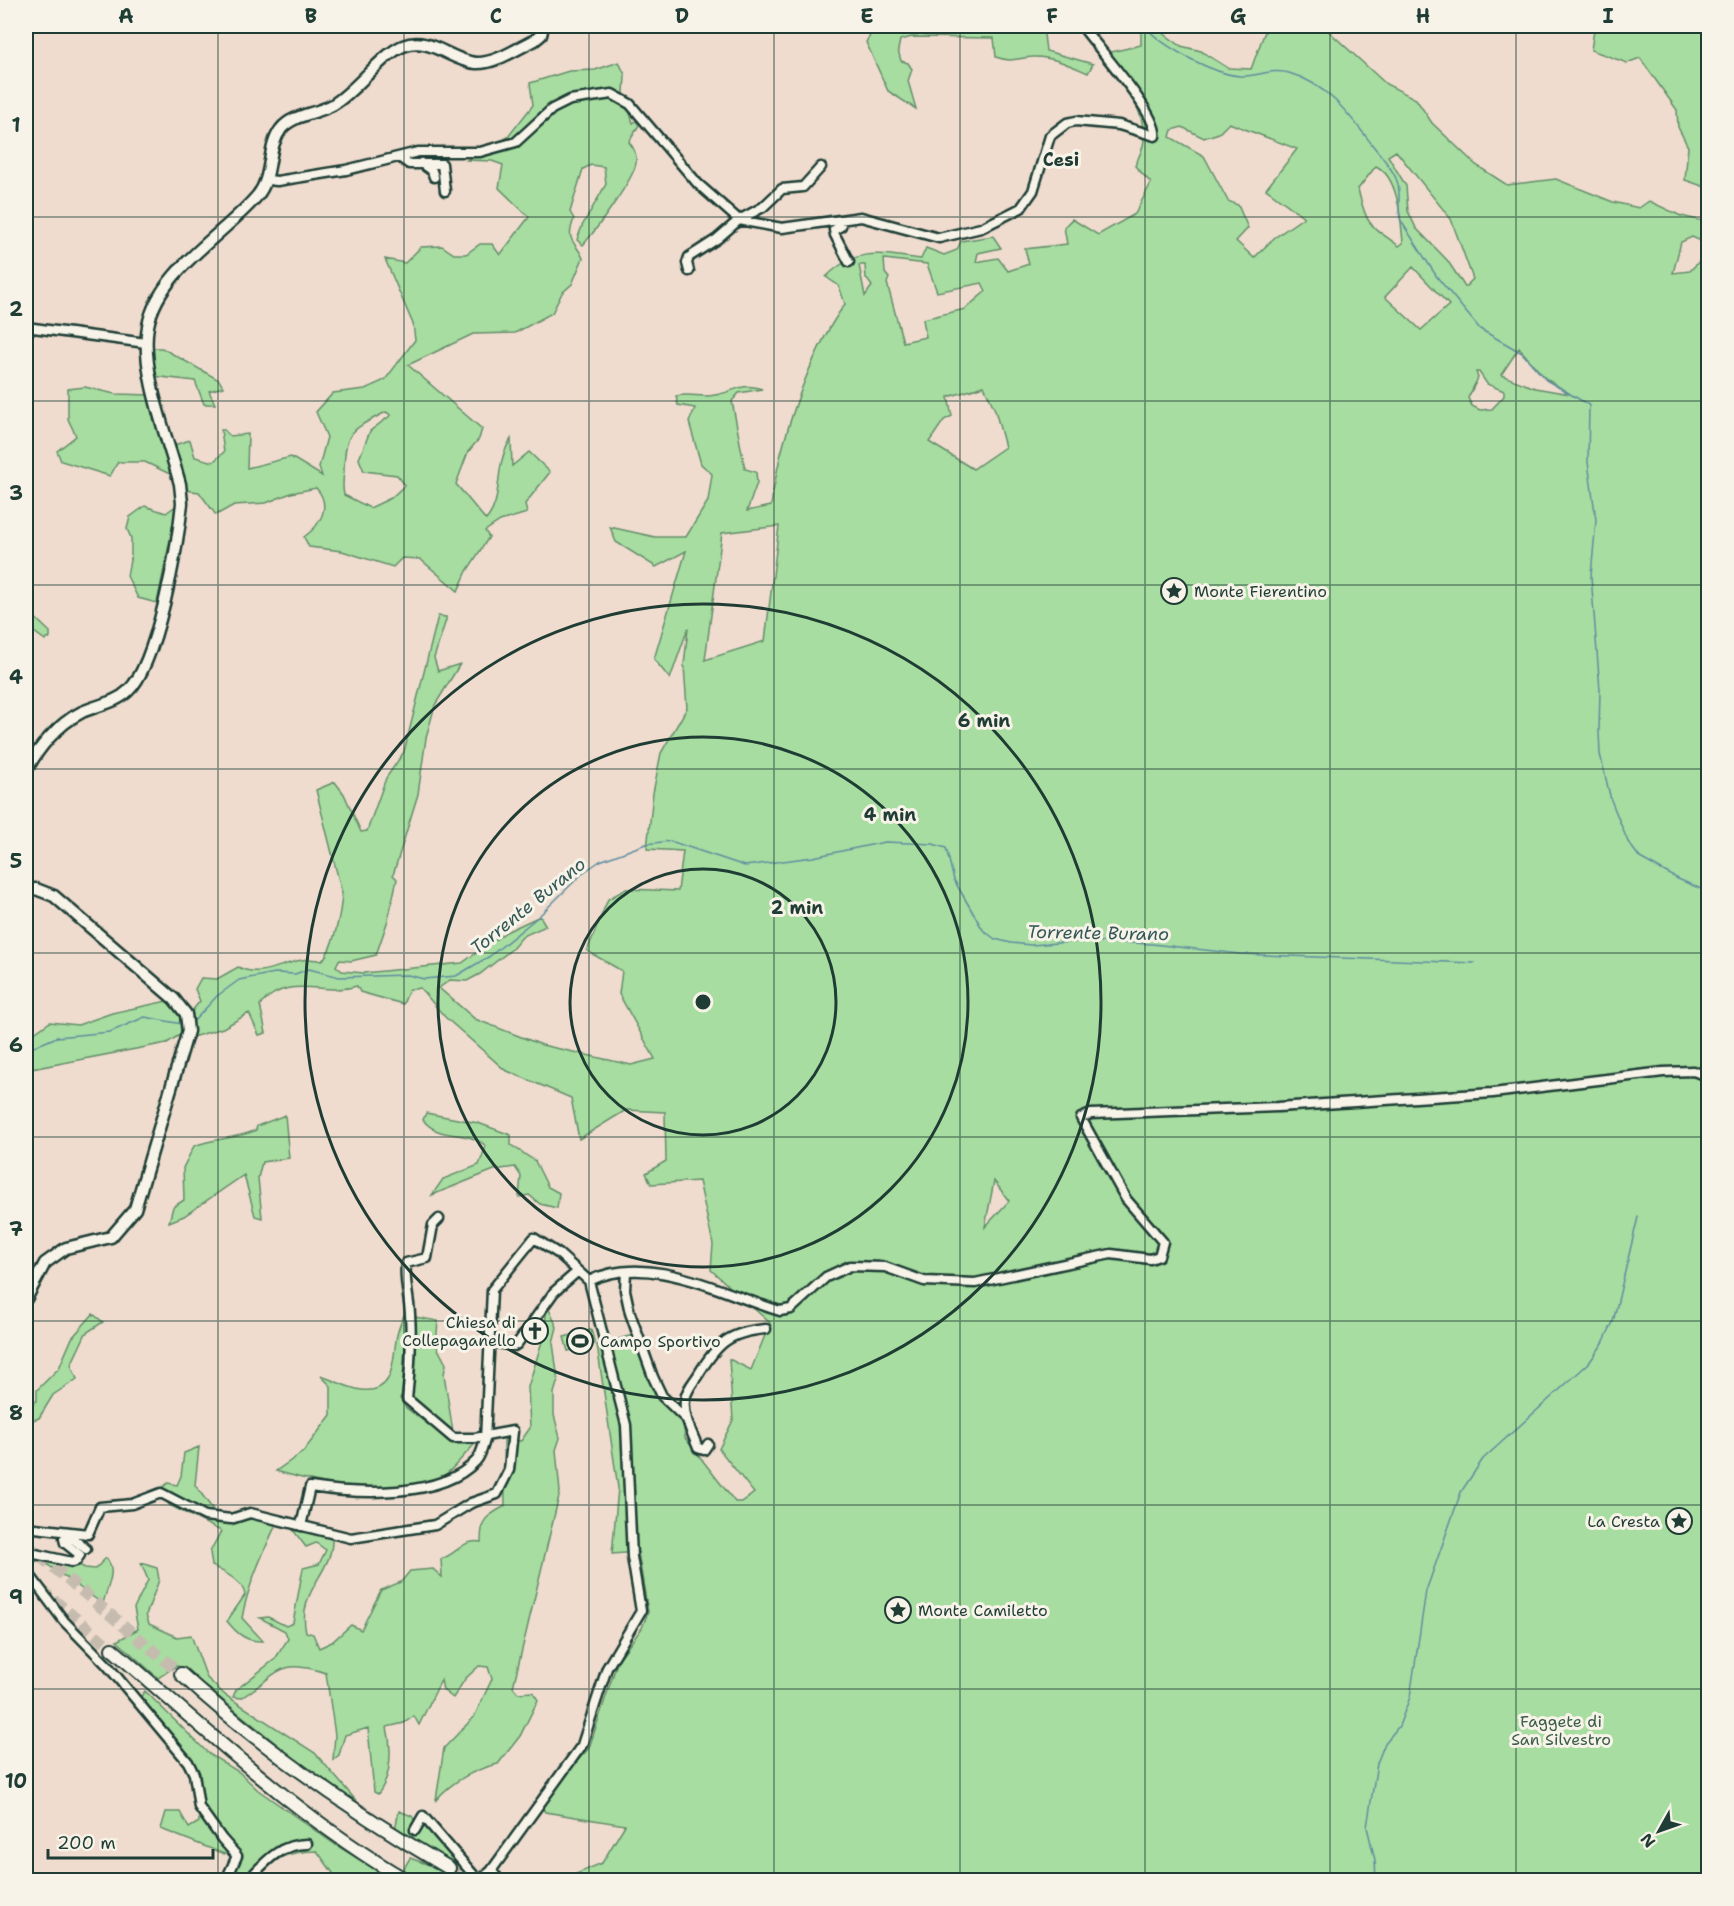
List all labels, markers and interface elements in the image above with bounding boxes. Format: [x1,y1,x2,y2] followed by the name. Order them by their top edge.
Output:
[118,3,134,29] text: A
[305,3,317,29] text: B
[490,3,502,29] text: C
[675,3,689,29] text: D
[860,3,874,29] text: E
[1046,3,1058,29] text: F
[1230,3,1246,29] text: G
[1416,3,1430,29] text: H
[1602,3,1614,29] text: I
[11,112,21,138] text: 1
[1043,148,1079,172] district label: Cesi
[9,296,23,322] text: 2
[9,480,23,506] text: 3
[1159,576,1189,606] place icon: Monte Fierentino
[1194,581,1327,602] place label: Monte Fierentino
[9,664,23,690] text: 4
[958,709,1010,733] text: 6 min
[864,803,916,827] text: 4 min
[10,848,22,874] text: 5
[465,852,591,960] water label: Torrente Burano
[771,896,823,920] text: 2 min
[1027,920,1169,946] water label: Torrente Burano
[693,992,713,1012] centre of rings
[9,1032,23,1058] text: 6
[9,1216,23,1242] text: 7
[402,1312,516,1351] place label: Chiesa di Collepaganello
[520,1316,550,1346] church icon: Chiesa di Collepaganello
[565,1326,595,1356] sports icon: Campo Sportivo
[600,1331,721,1352] place label: Campo Sportivo
[9,1400,23,1426] text: 8
[1664,1506,1694,1536] place icon: La Cresta
[1587,1511,1660,1532] place label: La Cresta
[9,1584,23,1610] text: 9
[883,1595,913,1625] place icon: Monte Camiletto
[918,1600,1048,1621] place label: Monte Camiletto
[1511,1711,1611,1750] park label: Faggete di San Silvestro
[5,1768,27,1794] text: 10
[1629,1801,1689,1861] north arrow
[48,1822,213,1860] scale bar
[1636,1829,1660,1852] text: N
[57,1831,116,1855] text: 200 m

